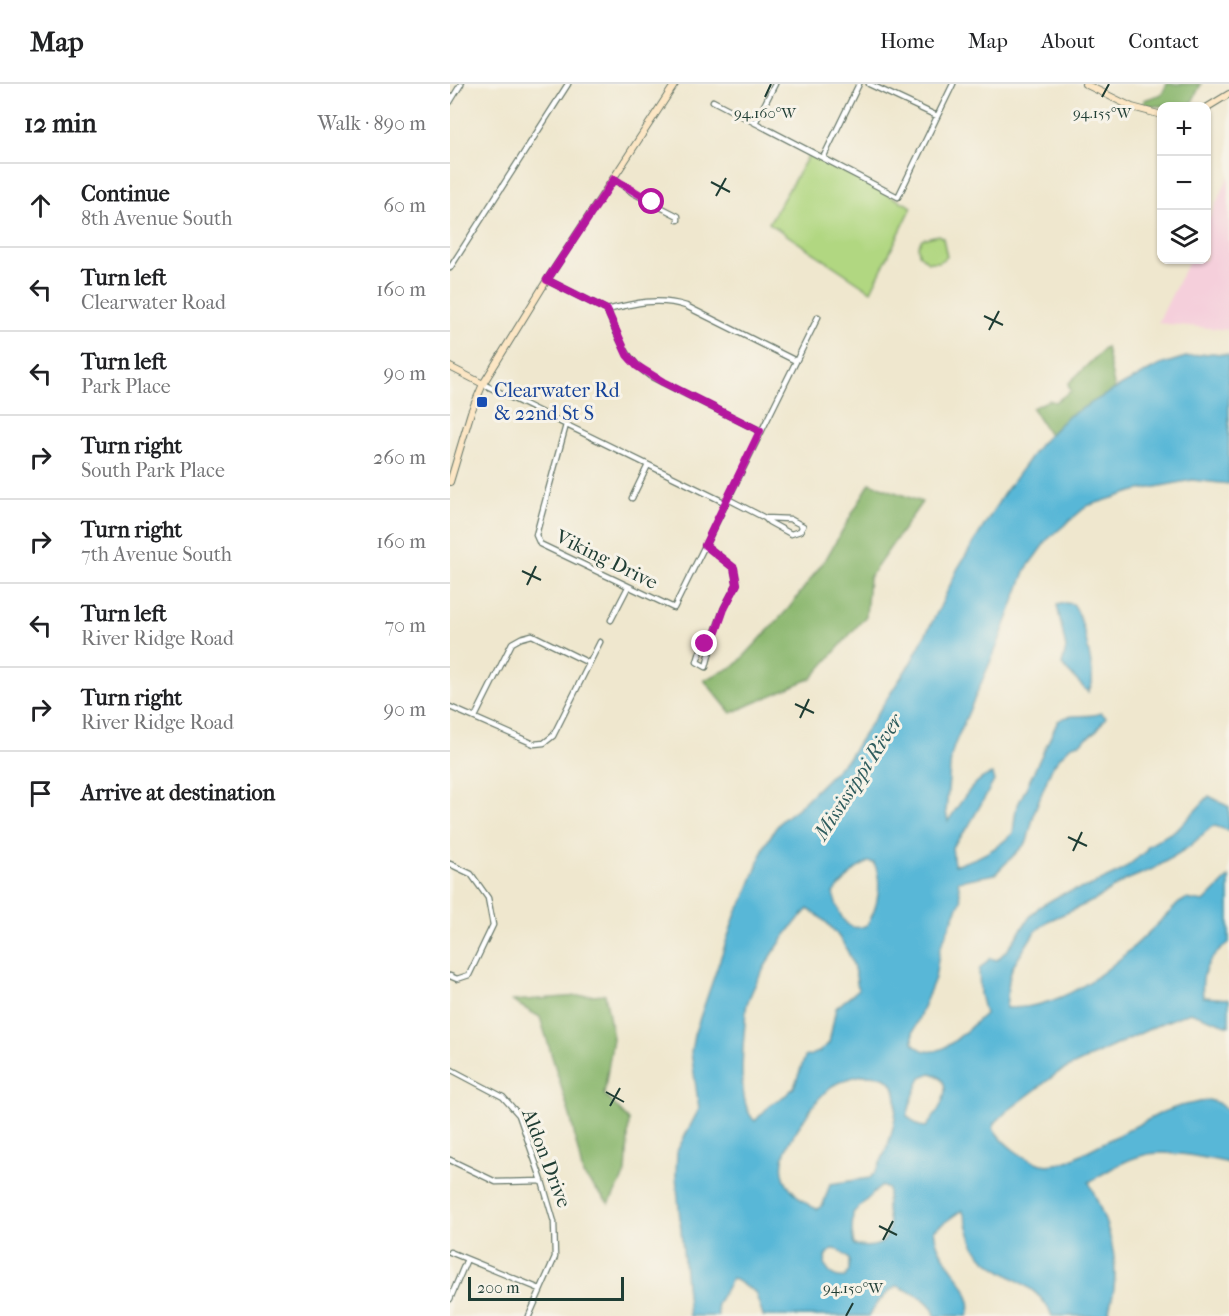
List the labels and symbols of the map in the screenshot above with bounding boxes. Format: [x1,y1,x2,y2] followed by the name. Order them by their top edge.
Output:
[734,104,797,122] text: 94.160°W
[1073,104,1132,122] text: 94.155°W
[638,188,664,214] route start
[494,379,621,425] place label: Clearwater Rd & 22nd St S
[475,395,489,409] marker: Clearwater Rd & 22nd St S
[551,524,662,594] street label: Viking Drive
[691,630,717,656] route end
[807,708,908,846] water label: Mississippi River
[517,1105,576,1211] street label: Aldon Drive
[468,1274,624,1302] scale bar
[823,1279,884,1297] text: 94.150°W

